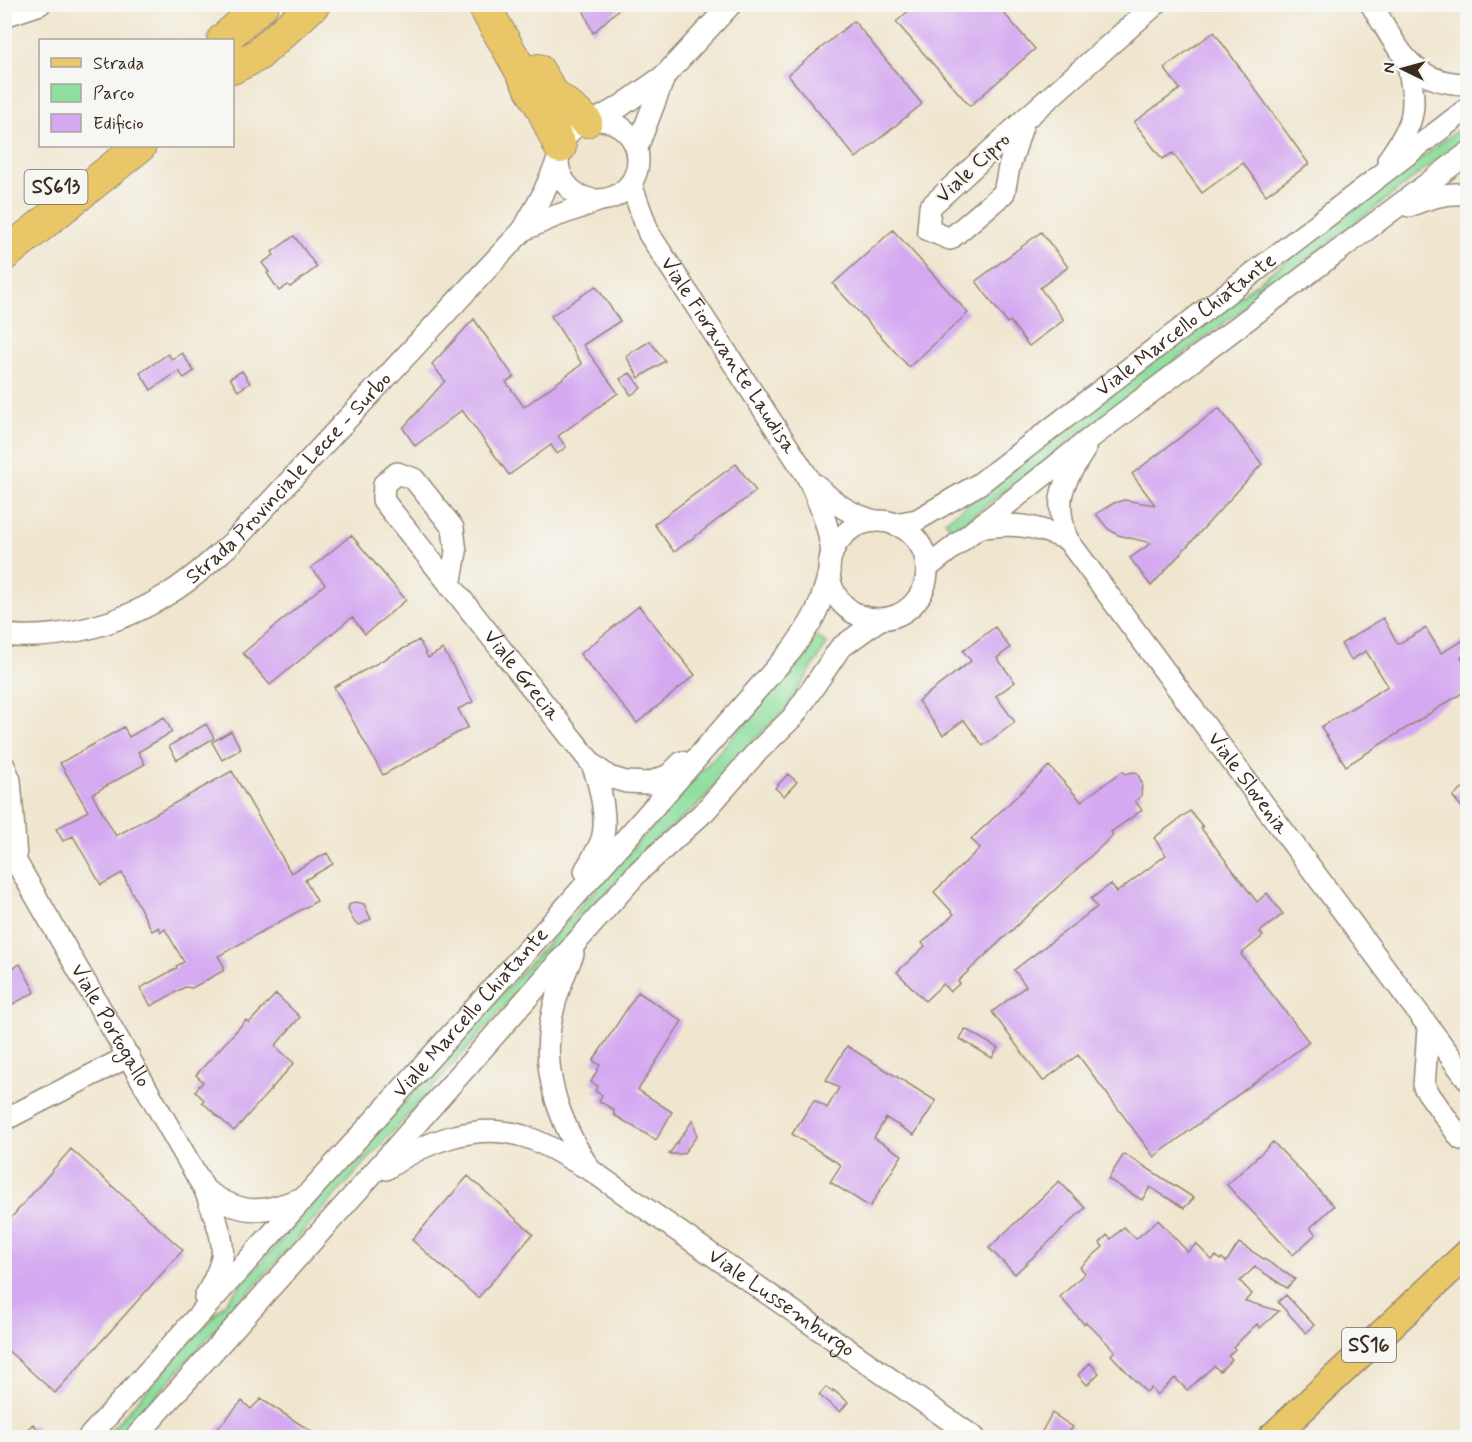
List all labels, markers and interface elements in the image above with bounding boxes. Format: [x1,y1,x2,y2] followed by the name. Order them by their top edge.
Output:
[39,39,234,147] legend
[1373,39,1433,99] north arrow
[93,52,144,76] text: Strada
[1379,62,1400,74] text: N
[93,82,134,106] text: Parco
[93,112,144,136] text: Edificio
[930,126,1016,210] street label: Viale Cipro
[25,170,88,204] road number: SS613
[1090,246,1282,403] street label: Viale Marcello Chiatante
[654,251,803,460] street label: Viale Fioravante Laudisa
[180,366,398,591] street label: Strada Provinciale Lecce - Surbo
[477,624,567,727] street label: Viale Grecia
[1201,726,1296,841] street label: Viale Slovenia
[386,921,555,1104] street label: Viale Marcello Chiatante
[64,959,157,1093] street label: Viale Portogallo
[702,1242,860,1364] street label: Viale Lussemburgo
[1342,1328,1396,1362] road number: SS16

